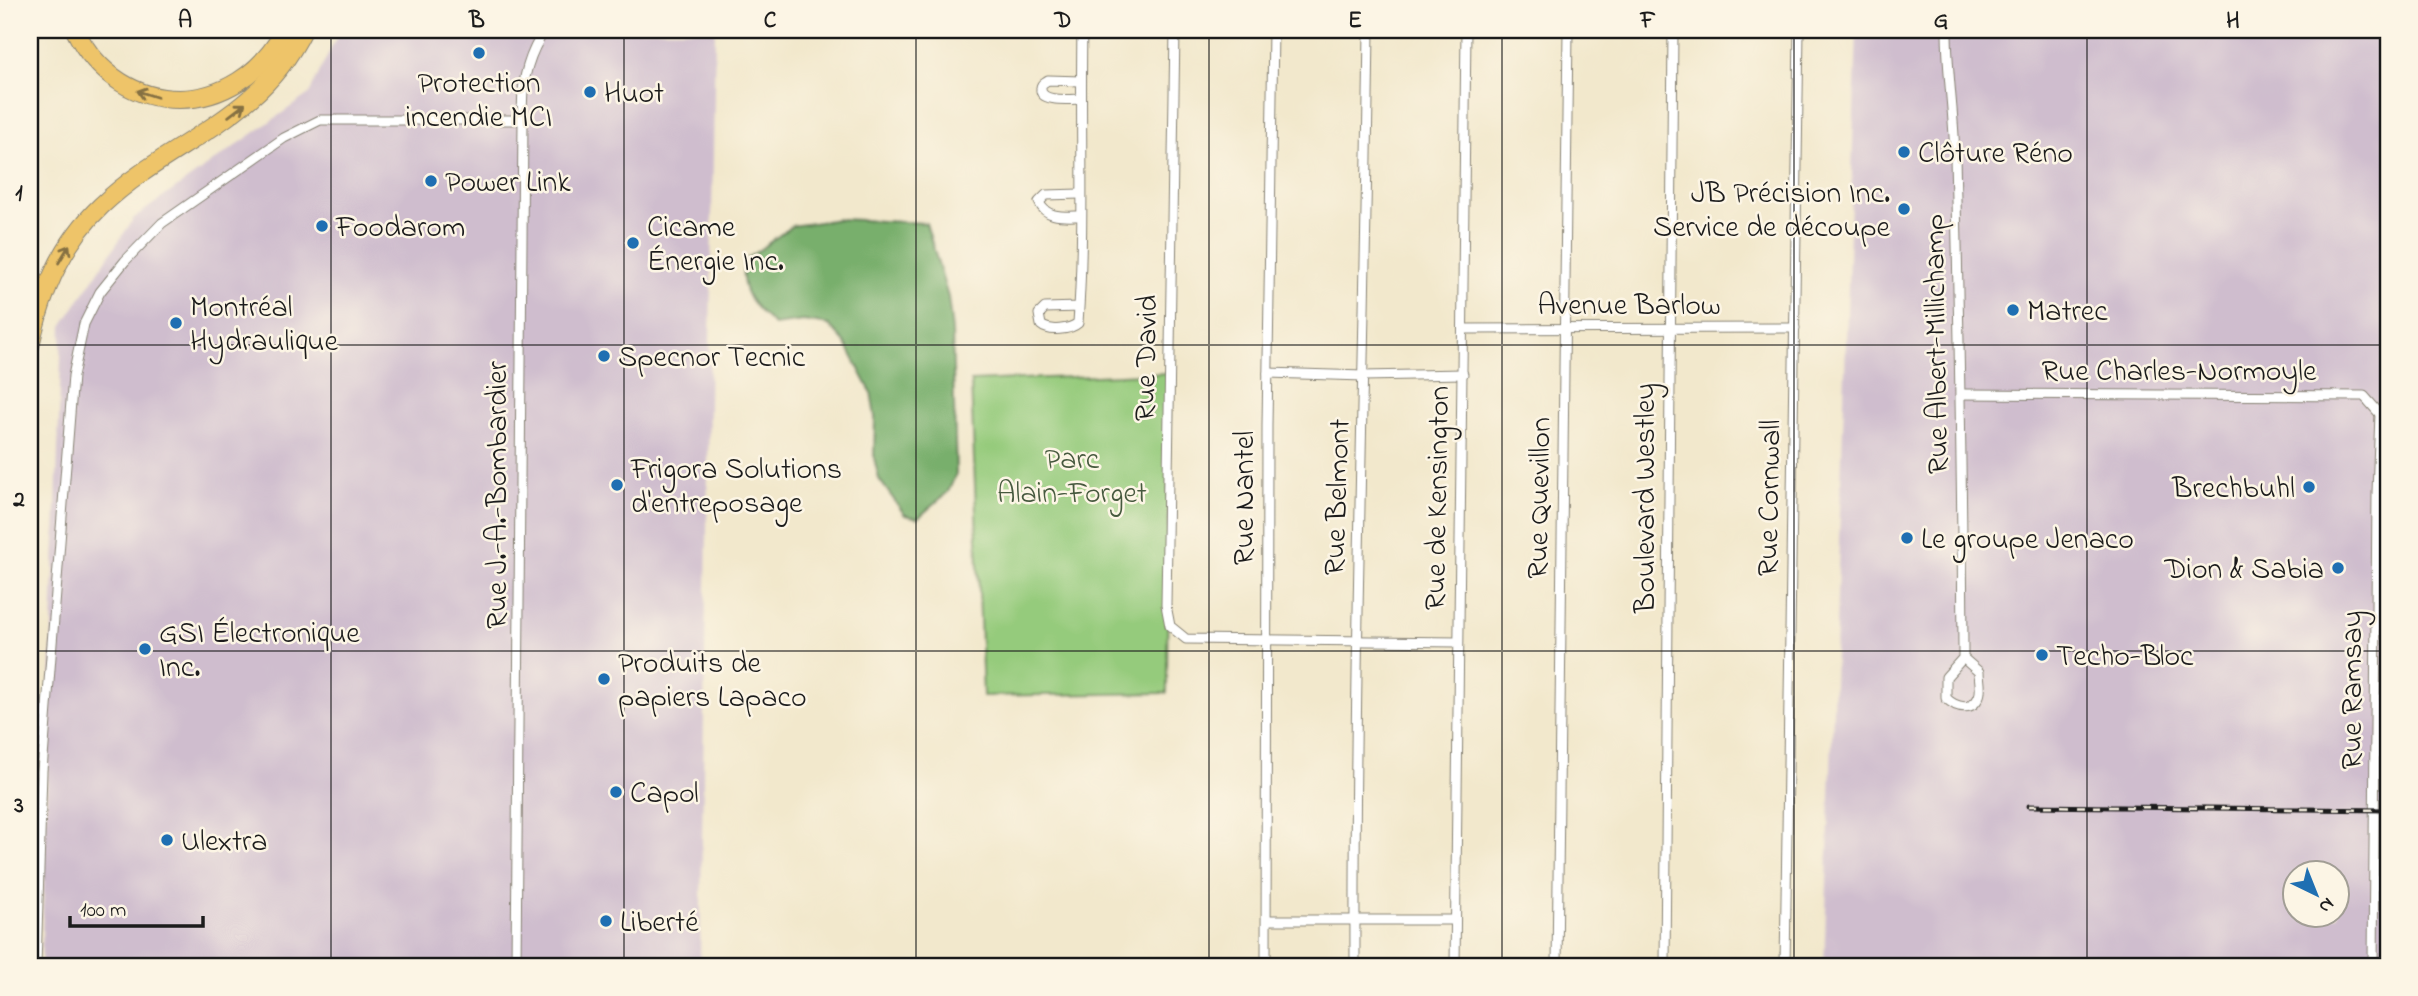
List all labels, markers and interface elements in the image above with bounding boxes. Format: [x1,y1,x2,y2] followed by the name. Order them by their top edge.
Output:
[178,5,192,38] text: A
[468,5,485,38] text: B
[764,5,777,38] text: C
[1054,5,1071,38] text: D
[1348,5,1362,38] text: E
[1640,5,1656,38] text: F
[1934,5,1948,38] text: G
[2226,5,2240,38] text: H
[471,45,487,61] marker: Protection incendie MCI
[406,63,552,141] place label: Protection incendie MCI
[604,73,664,117] place label: Huot
[582,84,598,100] marker: Huot
[136,86,158,99] one-way arrow
[228,103,247,118] one-way arrow
[1918,133,2073,177] place label: Clôture Réno
[1896,144,1912,160] marker: Clôture Réno
[445,162,571,206] place label: Power Link
[423,173,439,189] marker: Power Link
[1653,173,1891,251] place label: JB Précision Inc. Service de découpe
[15,178,23,211] text: 1
[1896,201,1912,217] marker: JB Précision Inc. Service de découpe
[335,207,465,251] place label: Foodarom
[647,207,784,285] place label: Cicame Énergie Inc.
[1914,213,1962,475] street label: Rue Albert-Millichamp
[314,218,330,234] marker: Foodarom
[625,235,641,251] marker: Cicame Énergie Inc.
[58,244,72,264] one-way arrow
[1537,285,1721,329] street label: Avenue Barlow
[190,287,338,365] place label: Montréal Hydraulique
[2027,291,2108,335] place label: Matrec
[1125,294,1171,422] street label: Rue David
[2005,302,2021,318] marker: Matrec
[168,315,184,331] marker: Montréal Hydraulique
[618,337,806,381] place label: Specnor Tecnic
[596,348,612,364] marker: Specnor Tecnic
[2041,351,2317,395] street label: Rue Charles-Normoyle
[477,360,521,629] street label: Rue J.-A.-Bombardier
[1625,383,1669,614] street label: Boulevard Westley
[1415,385,1463,611] street label: Rue de Kensington
[1518,417,1564,579] street label: Rue Quevillon
[1314,418,1364,576] street label: Rue Belmont
[1748,419,1794,577] street label: Rue Cornwall
[1224,431,1268,565] street label: Rue Nantel
[997,439,1147,517] park label: Parc Alain-Forget
[630,449,842,527] place label: Frigora Solutions d'entreposage
[2171,468,2295,512] place label: Brechbuhl
[609,477,625,493] marker: Frigora Solutions d'entreposage
[2301,479,2317,495] marker: Brechbuhl
[12,484,25,517] text: 2
[1921,519,2134,563] place label: Le groupe Jenaco
[1899,530,1915,546] marker: Le groupe Jenaco
[2164,549,2324,593] place label: Dion & Sabia
[2330,560,2346,576] marker: Dion & Sabia
[2332,611,2376,769] street label: Rue Ramsay
[159,613,360,691] place label: GSI Électronique Inc.
[2056,636,2194,680] place label: Techo-Bloc
[137,641,153,657] marker: GSI Électronique Inc.
[618,643,807,721] place label: Produits de papiers Lapaco
[2034,647,2050,663] marker: Techo-Bloc
[596,671,612,687] marker: Produits de papiers Lapaco
[630,773,699,817] place label: Capol
[608,784,624,800] marker: Capol
[13,790,24,823] text: 3
[181,821,267,865] place label: Ulextra
[159,832,175,848] marker: Ulextra
[2282,860,2352,930] north arrow
[70,884,203,928] scale bar
[2312,890,2340,919] text: N
[80,896,126,926] text: 100 m
[620,902,699,946] place label: Liberté
[598,913,614,929] marker: Liberté

